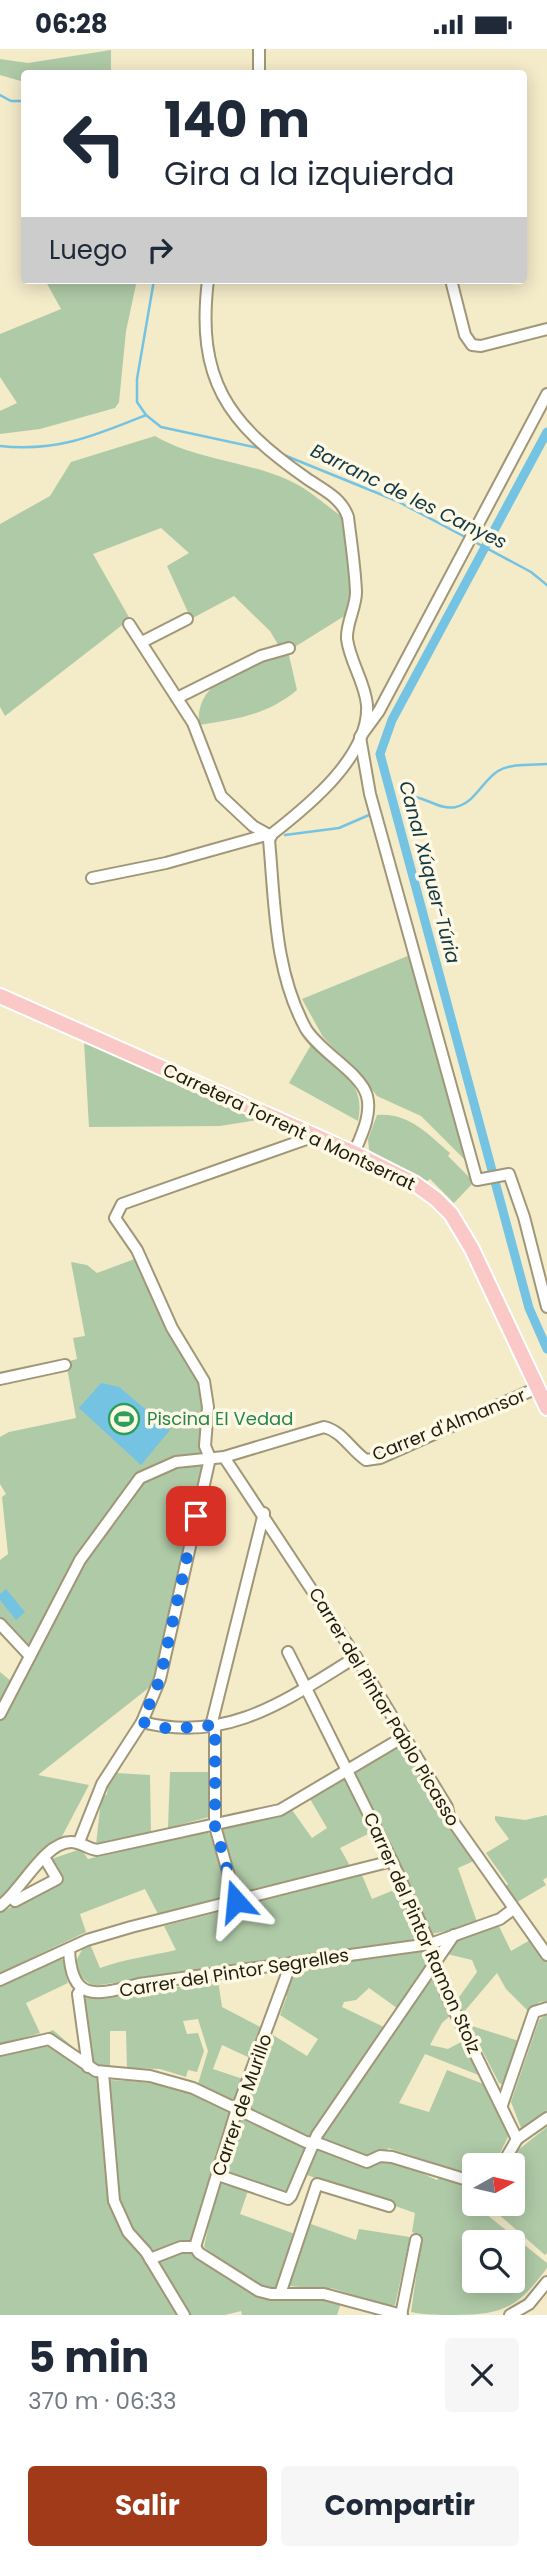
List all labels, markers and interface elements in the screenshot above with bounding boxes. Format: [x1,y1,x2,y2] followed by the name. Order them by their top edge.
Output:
[35,6,108,42] text: 06:28
[164,86,310,154] text: 140 m
[49,98,140,189] icon: left
[164,151,455,196] text: Gira a la izquierda
[141,231,179,269] icon: right
[49,232,127,268] text: Luego
[306,437,511,556] water label: Barranc de les Canyes
[392,778,467,967] water label: Canal Xúquer-Túria
[159,1057,419,1196] street label: Carretera Torrent a Montserrat
[368,1382,530,1467] street label: Carrer d'Almansor
[107,1402,141,1436] sports icon: Piscina El Vedad
[147,1406,293,1431] place label: Piscina El Vedad
[166,1486,226,1546] pin
[177,1497,215,1535] icon: arrive
[303,1583,466,1831] street label: Carrer del Pintor Pablo Picasso
[358,1808,487,2057] street label: Carrer del Pintor Ramon Stolz
[199,1864,273,1938] position arrow
[117,1942,350,2003] street label: Carrer del Pintor Segrelles
[205,2030,278,2179] street label: Carrer de Murillo
[462,2153,525,2215] north arrow
[462,2153,525,2293] map controls
[462,2230,525,2293] button: search
[28,2328,149,2387] text: 5 min
[445,2338,519,2412] button: close
[28,2385,177,2417] text: 370 m · 06:33
[28,2466,267,2546] button: Salir
[281,2466,519,2546] button: Compartir

